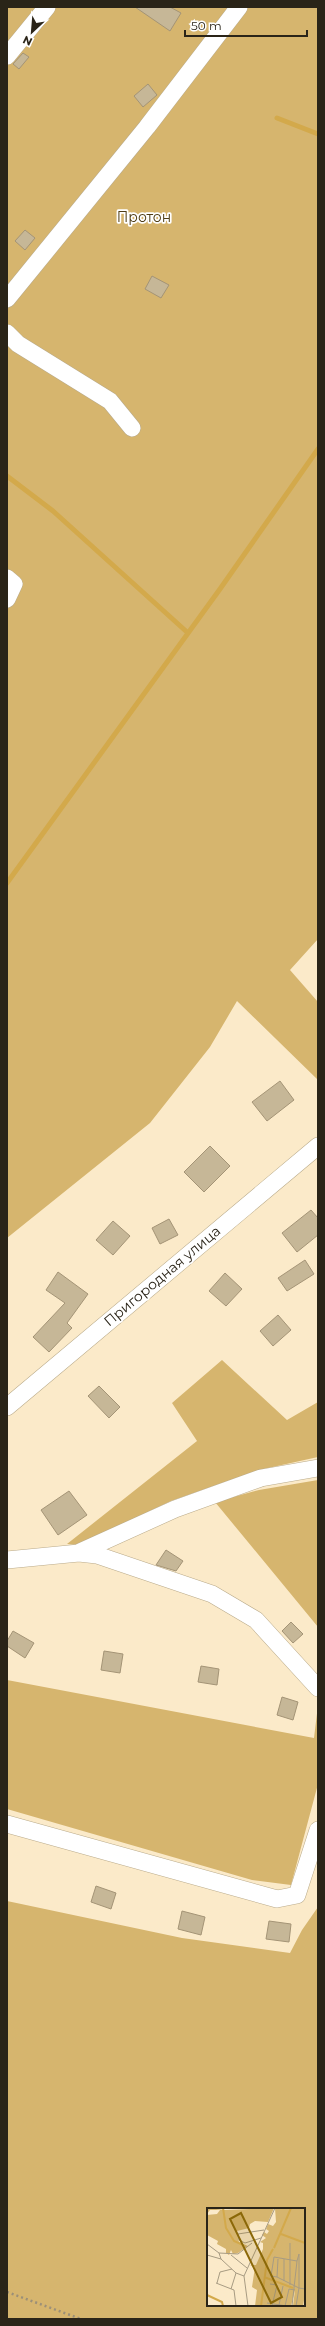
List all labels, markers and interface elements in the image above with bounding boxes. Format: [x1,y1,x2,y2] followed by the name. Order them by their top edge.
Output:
[12,12,52,52] north arrow
[185,12,307,38] scale bar
[191,18,222,33] text: 50 m
[21,33,35,49] text: N
[117,208,171,226] park label: Протон
[100,1222,224,1330] street label: Пригородная улица
[207,2208,305,2306] inset map

